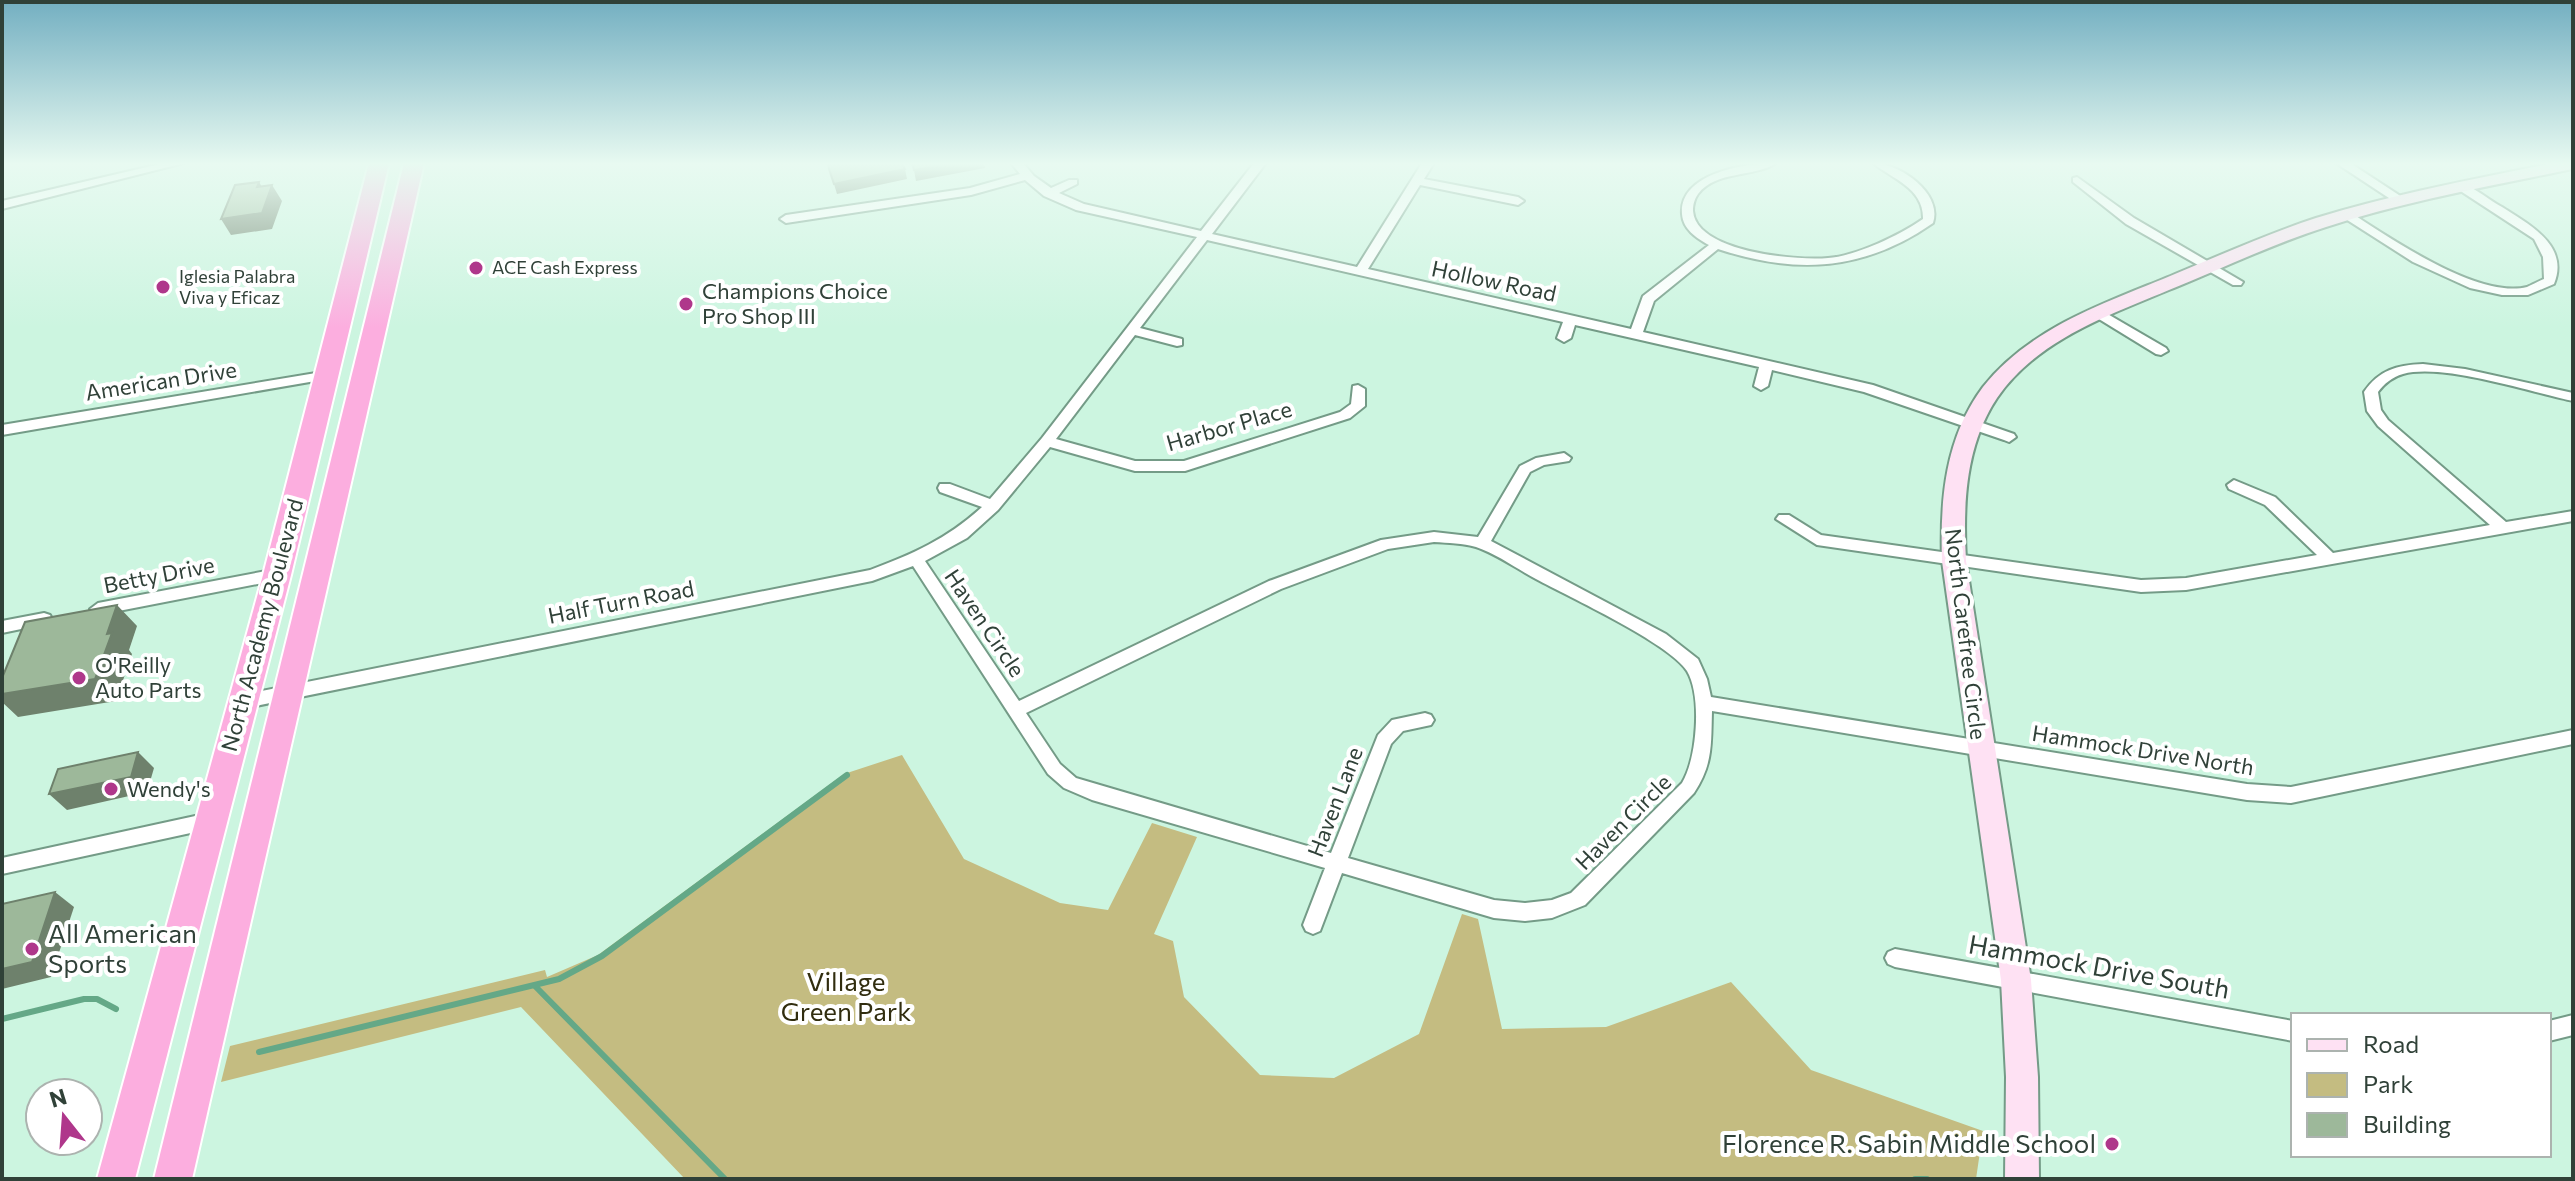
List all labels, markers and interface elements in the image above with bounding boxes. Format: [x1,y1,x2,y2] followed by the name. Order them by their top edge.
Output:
[1429,254,1559,307] street label: Hollow Road
[492,256,638,278] place label: ACE Cash Express
[467,259,485,277] marker: ACE Cash Express
[179,265,295,308] place label: Iglesia Palabra Viva y Eficaz
[702,277,888,329] place label: Champions Choice Pro Shop III
[154,278,172,296] marker: Iglesia Palabra Viva y Eficaz
[677,295,695,313] marker: Champions Choice Pro Shop III
[83,355,238,406] street label: American Drive
[1163,395,1295,456] street label: Harbor Place
[215,496,308,754] street label: North Academy Boulevard
[1940,527,1993,741] street label: North Carefree Circle
[101,551,217,598] street label: Betty Drive
[939,564,1031,682] street label: Haven Circle
[546,574,696,629] street label: Half Turn Road
[95,651,202,703] place label: O'Reilly Auto Parts
[70,669,88,687] marker: O'Reilly Auto Parts
[2030,719,2256,780] street label: Hammock Drive North
[1301,743,1368,861] street label: Haven Lane
[1569,768,1676,875] street label: Haven Circle
[127,775,211,802] place label: Wendy's
[102,780,120,798] marker: Wendy's
[48,917,197,978] place label: All American Sports
[1966,927,2232,1004] street label: Hammock Drive South
[23,940,41,958] marker: All American Sports
[781,965,911,1026] park label: Village Green Park
[2291,1013,2551,1157] legend
[2363,1029,2419,1058] text: Road
[2363,1069,2413,1098] text: Park
[24,1077,104,1157] north arrow
[46,1082,70,1113] text: N
[2363,1109,2451,1138] text: Building
[1722,1127,2096,1158] place label: Florence R. Sabin Middle School
[2103,1135,2121,1153] marker: Florence R. Sabin Middle School

